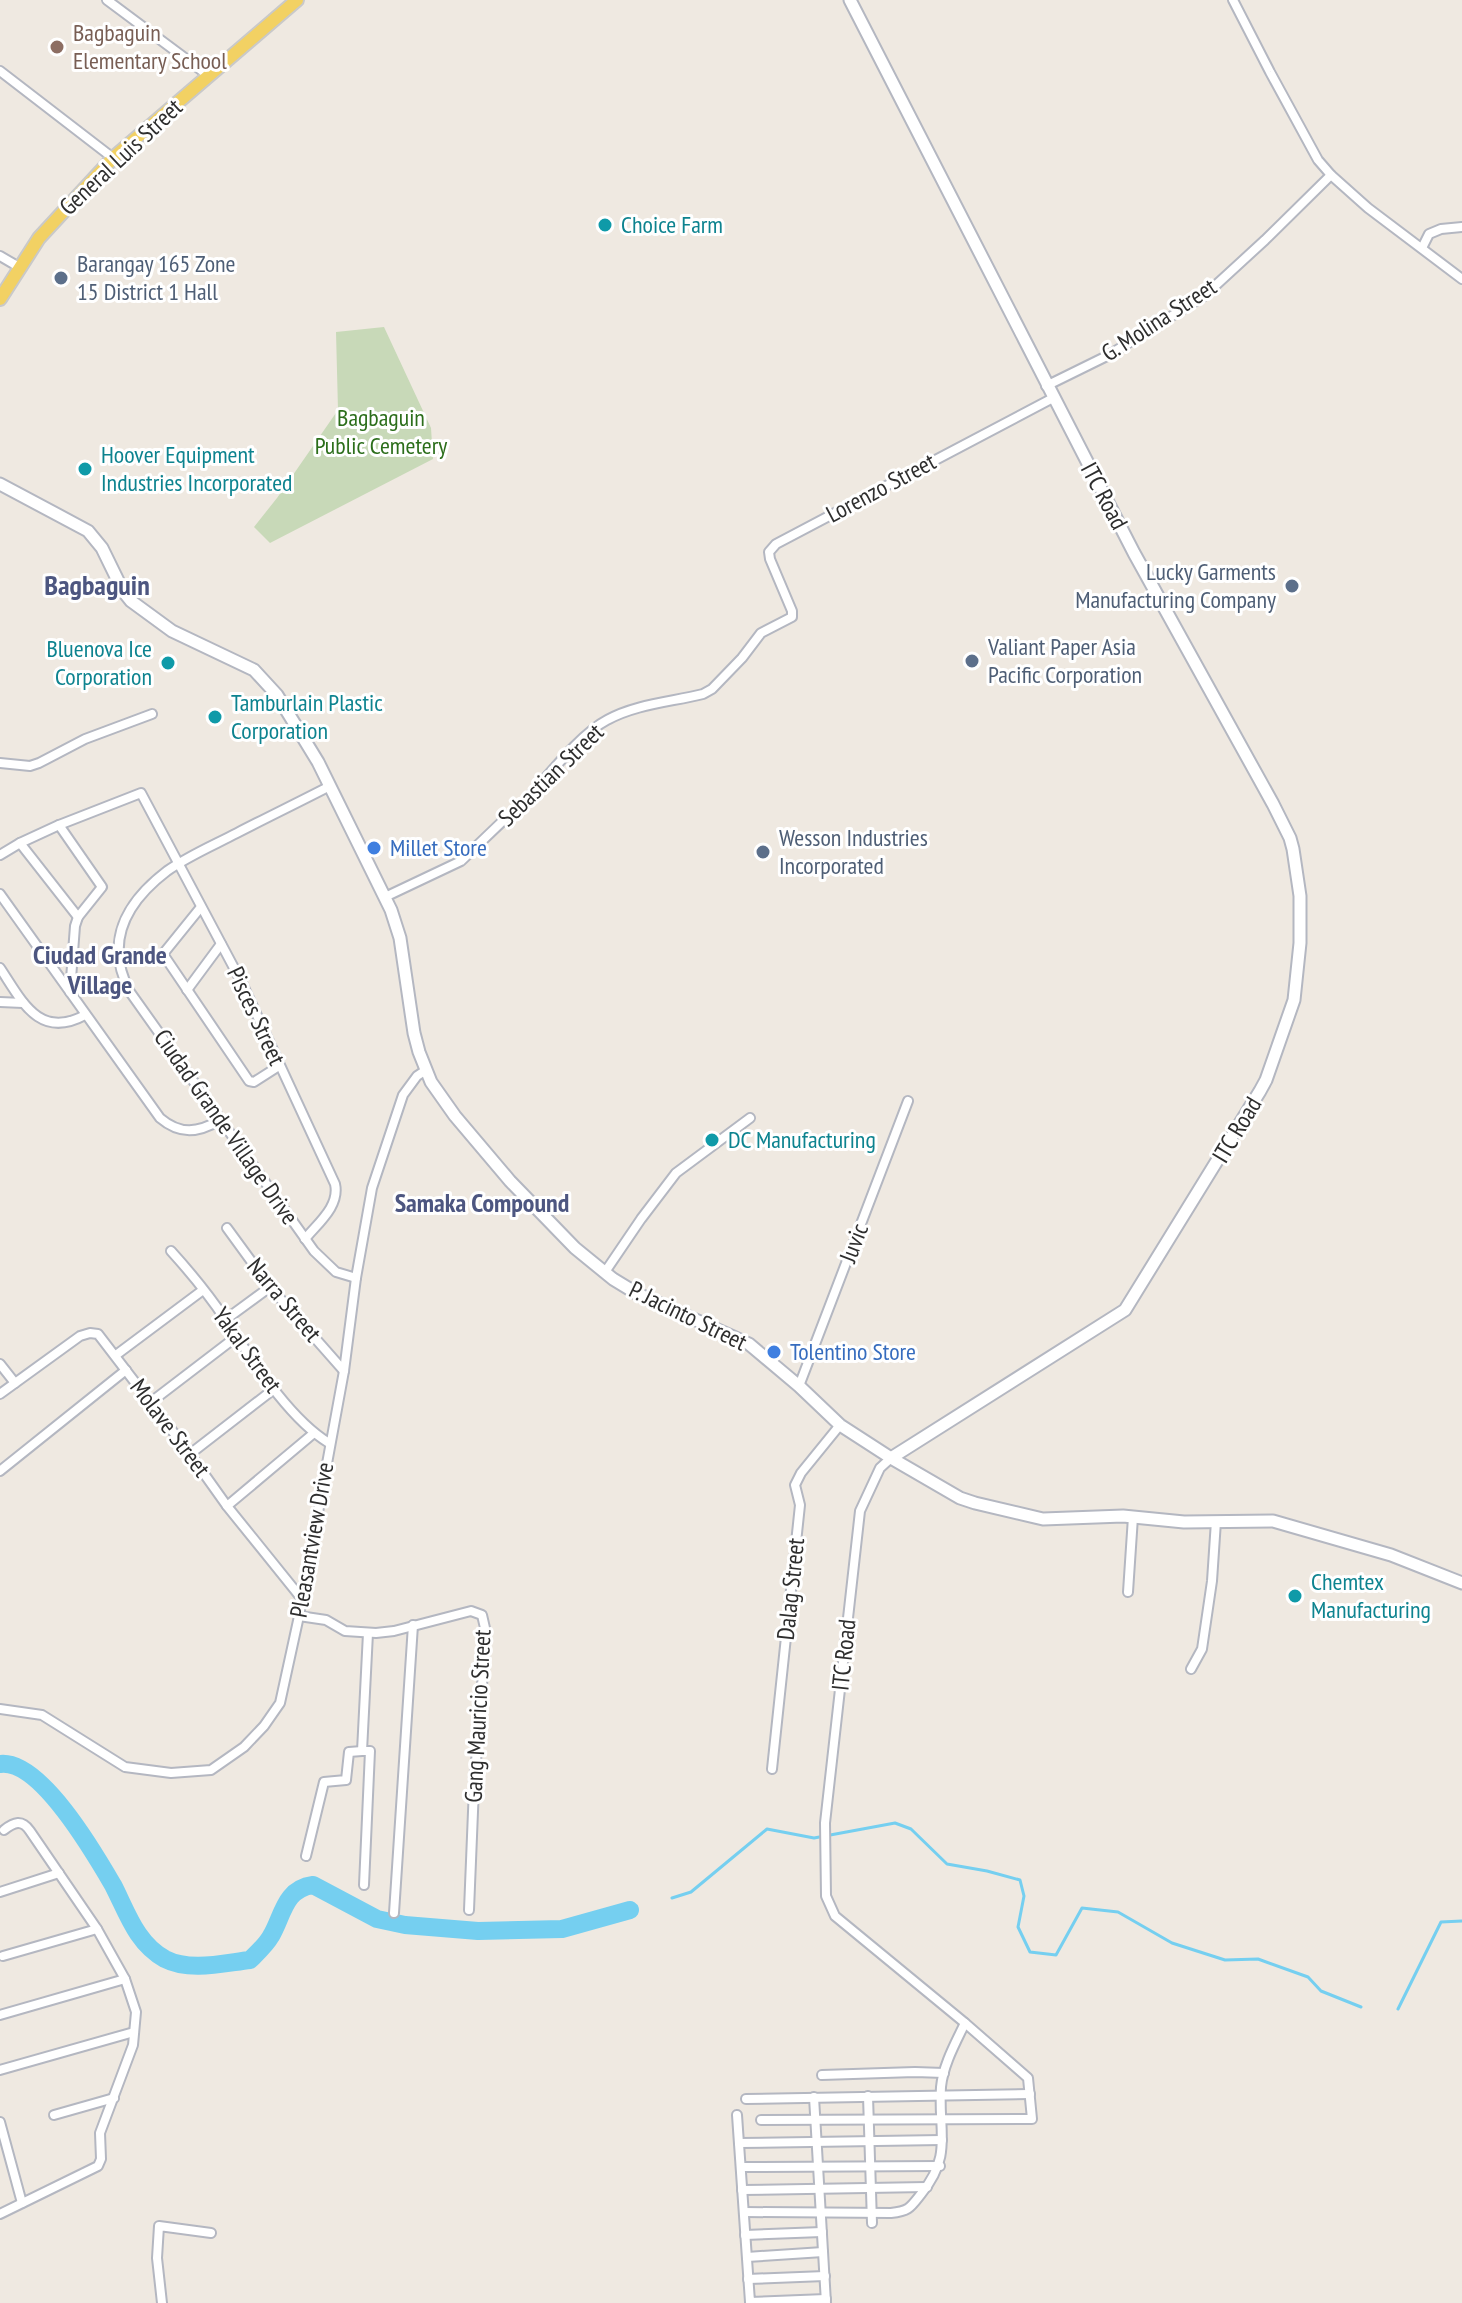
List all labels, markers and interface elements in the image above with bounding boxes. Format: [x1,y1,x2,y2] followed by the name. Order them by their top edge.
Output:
[73,17,227,76] place label: Bagbaguin Elementary School
[48,38,66,56] marker: Bagbaguin Elementary School
[53,91,189,222] street label: General Luis Street
[621,209,723,240] place label: Choice Farm
[596,216,614,234] marker: Choice Farm
[77,248,236,307] place label: Barangay 165 Zone 15 District 1 Hall
[52,269,70,287] marker: Barangay 165 Zone 15 District 1 Hall
[1095,271,1222,368] street label: G. Molina Street
[315,402,447,461] park label: Bagbaguin Public Cemetery
[101,439,292,498] place label: Hoover Equipment Industries Incorporated
[821,446,941,529] street label: Lorenzo Street
[1074,457,1135,535] street label: ITC Road
[76,460,94,478] marker: Hoover Equipment Industries Incorporated
[1075,556,1276,615] place label: Lucky Garments Manufacturing Company
[44,566,150,603] district label: Bagbaguin
[1283,577,1301,595] marker: Lucky Garments Manufacturing Company
[987,631,1142,690] place label: Valiant Paper Asia Pacific Corporation
[46,633,152,692] place label: Bluenova Ice Corporation
[963,652,981,670] marker: Valiant Paper Asia Pacific Corporation
[159,654,177,672] marker: Bluenova Ice Corporation
[231,687,383,746] place label: Tamburlain Plastic Corporation
[206,708,224,726] marker: Tamburlain Plastic Corporation
[491,716,610,833] street label: Sebastian Street
[779,822,928,881] place label: Wesson Industries Incorporated
[390,832,487,863] place label: Millet Store
[365,839,383,857] marker: Millet Store
[754,843,772,861] marker: Wesson Industries Incorporated
[33,938,167,1001] district label: Ciudad Grande Village
[220,962,293,1070] street label: Pisces Street
[147,1023,306,1230] street label: Ciudad Grande Village Drive
[1205,1091,1268,1168] street label: ITC Road
[728,1124,876,1155] place label: DC Manufacturing
[703,1131,721,1149] marker: DC Manufacturing
[395,1186,569,1219] district label: Samaka Compound
[832,1219,875,1268] street label: Juvic
[240,1251,329,1348] street label: Narra Street
[624,1274,753,1358] street label: P. Jacinto Street
[206,1301,289,1399] street label: Yakal Street
[790,1336,916,1367] place label: Tolentino Store
[765,1343,783,1361] marker: Tolentino Store
[123,1373,218,1483] street label: Molave Street
[283,1460,340,1620] street label: Pleasantview Drive
[770,1536,811,1642] street label: Dalag Street
[1311,1566,1431,1625] place label: Chemtex Manufacturing
[1286,1587,1304,1605] marker: Chemtex Manufacturing
[824,1618,863,1692] street label: ITC Road
[457,1628,498,1803] street label: Gang Mauricio Street

